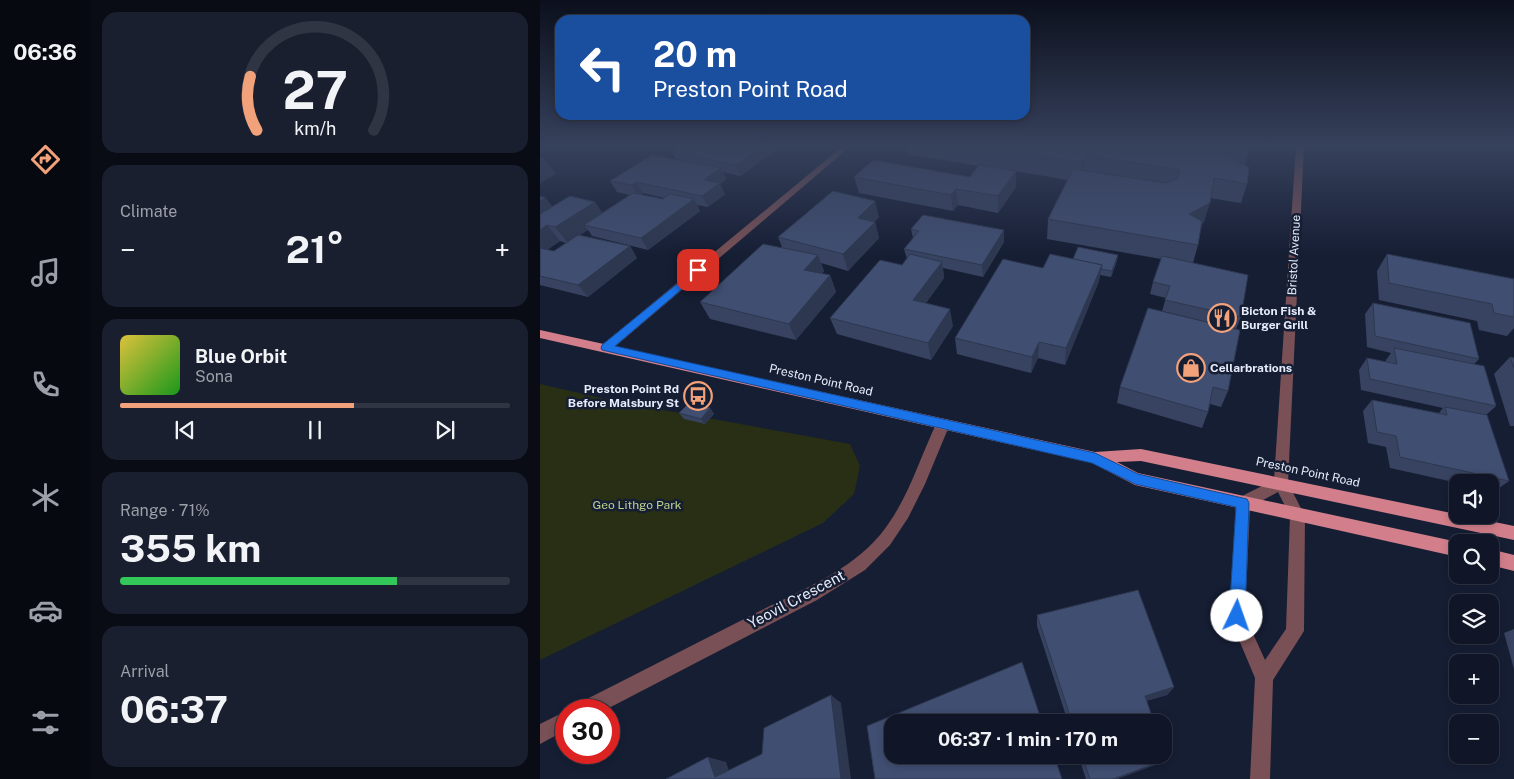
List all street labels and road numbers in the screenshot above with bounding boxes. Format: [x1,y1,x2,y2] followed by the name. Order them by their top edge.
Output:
[1285,214,1303,296] street label: Bristol Avenue
[768,361,874,399] street label: Preston Point Road
[1255,454,1361,490] street label: Preston Point Road
[745,566,848,632] street label: Yeovil Crescent

